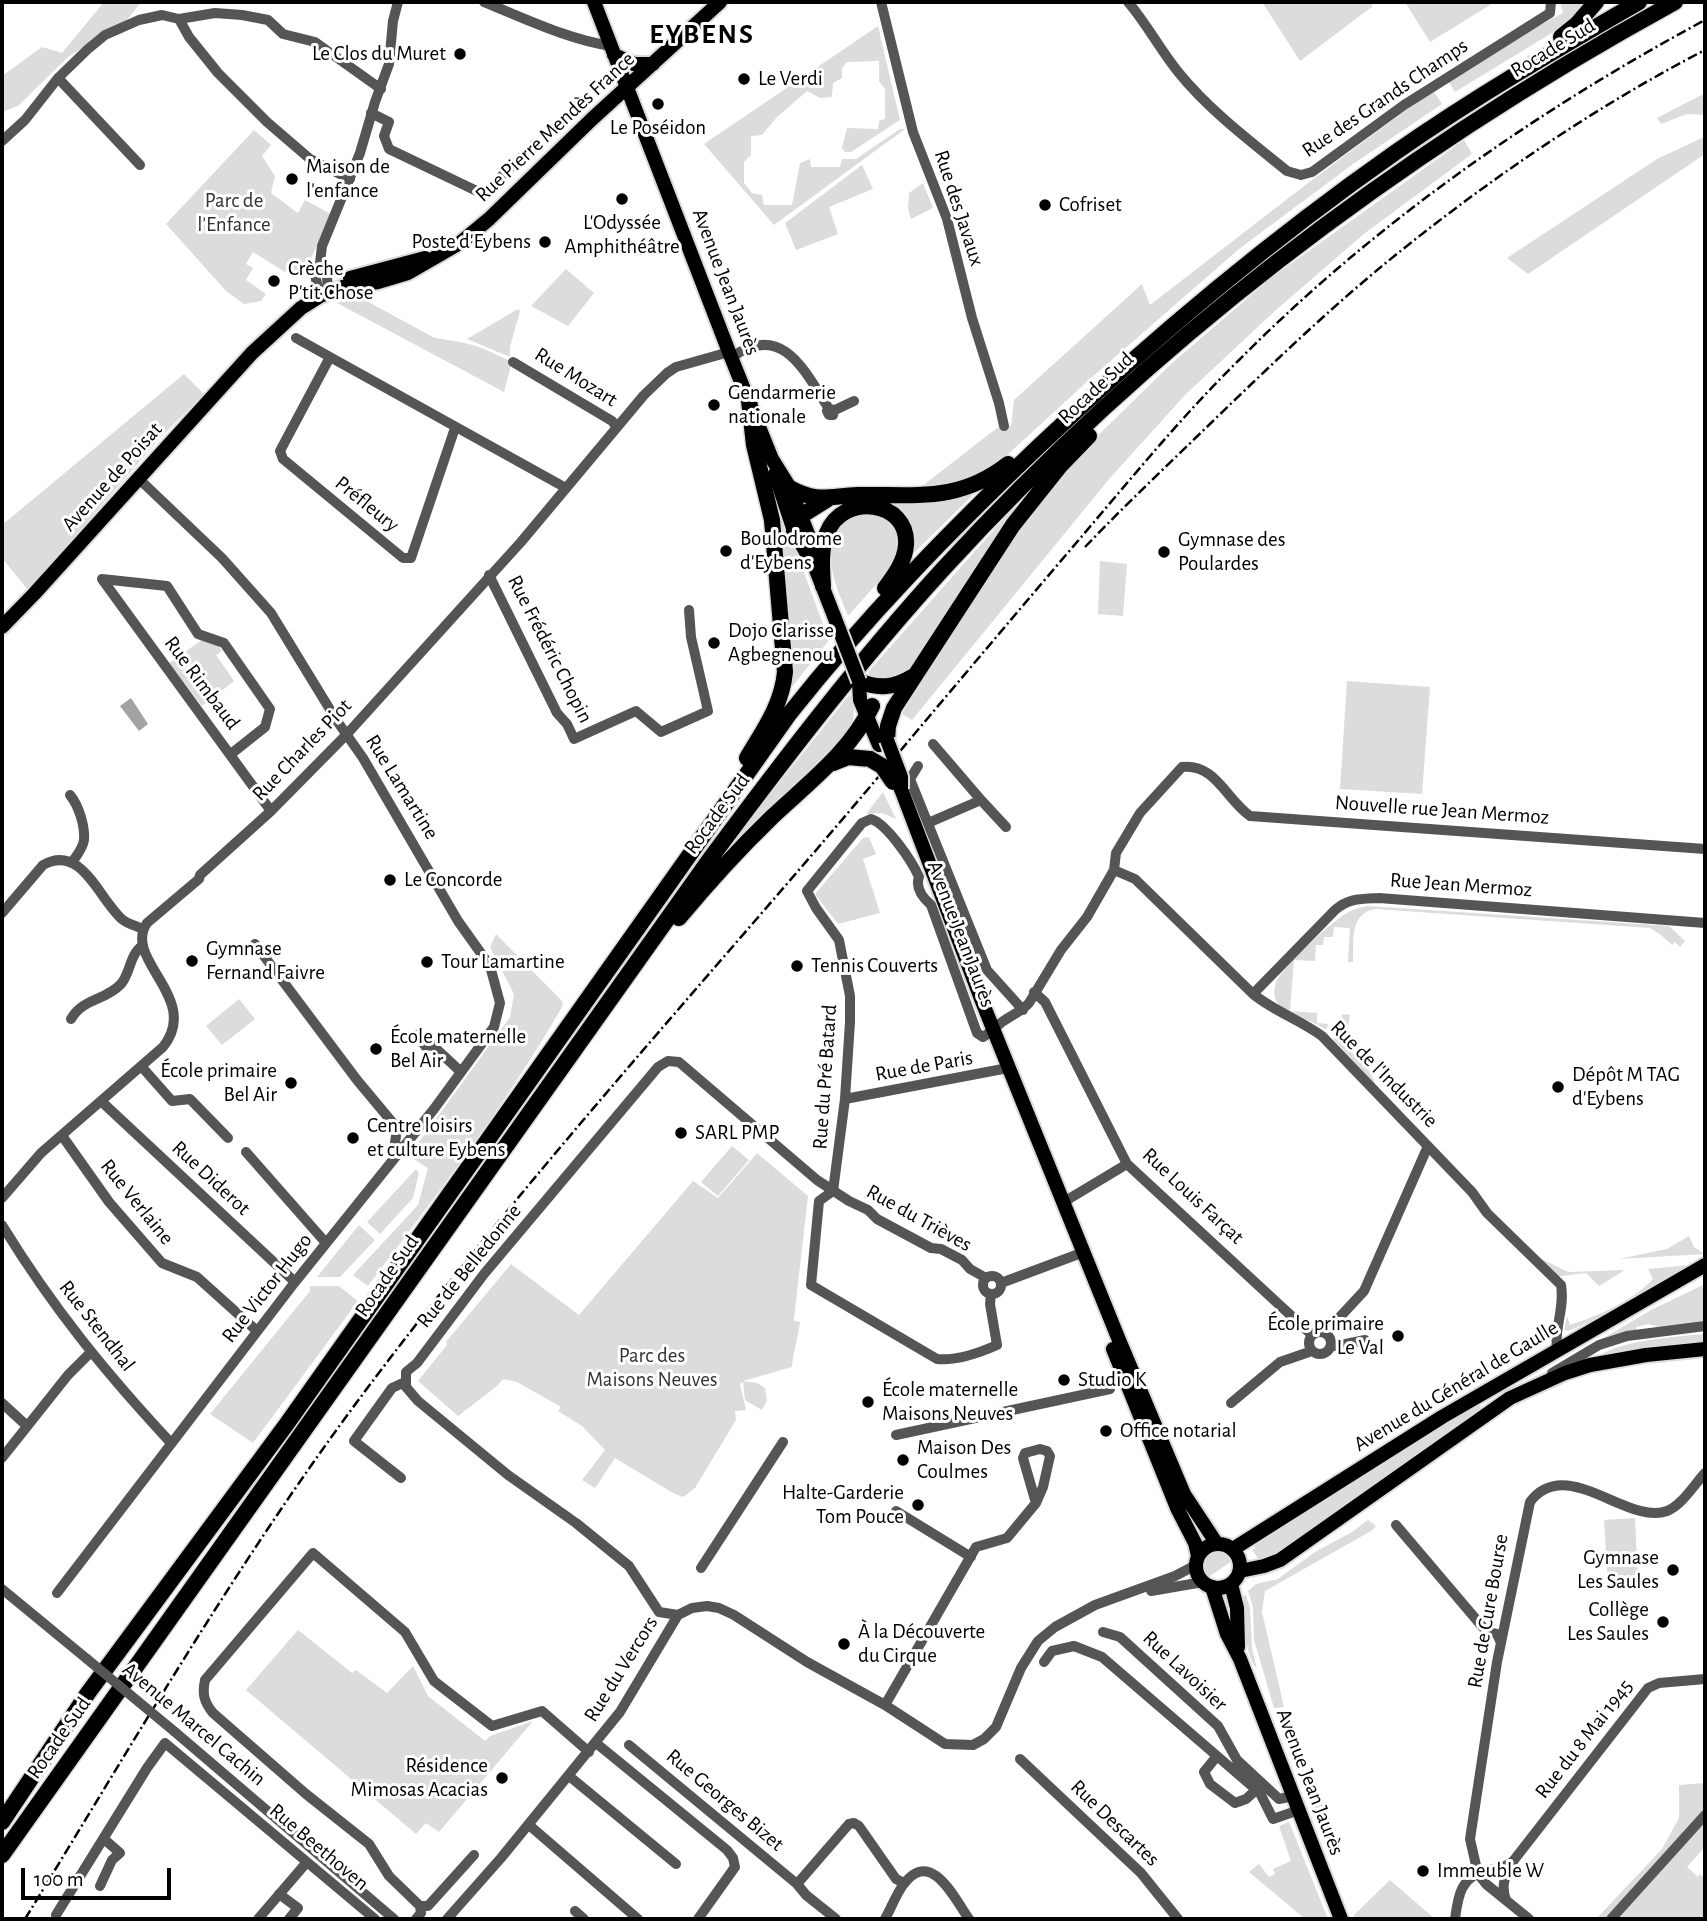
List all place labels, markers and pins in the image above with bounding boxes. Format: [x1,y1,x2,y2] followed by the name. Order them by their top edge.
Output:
[312,41,446,67] place label: Le Clos du Muret
[452,46,468,62] marker: Le Clos du Muret
[758,66,823,92] place label: Le Verdi
[736,71,752,87] marker: Le Verdi
[650,96,666,112] marker: Le Poséidon
[610,115,706,141] place label: Le Poséidon
[306,154,390,204] place label: Maison de l'enfance
[284,171,300,187] marker: Maison de l'enfance
[614,191,630,207] marker: L'Odyssée Amphithéâtre
[1059,192,1122,218] place label: Cofriset
[1037,197,1053,213] marker: Cofriset
[564,210,680,260] place label: L'Odyssée Amphithéâtre
[411,229,531,255] place label: Poste d'Eybens
[537,234,553,250] marker: Poste d'Eybens
[288,256,374,306] place label: Crèche P'tit Chose
[266,273,282,289] marker: Crèche P'tit Chose
[728,380,836,430] place label: Gendarmerie nationale
[706,397,722,413] marker: Gendarmerie nationale
[740,526,842,576] place label: Boulodrome d'Eybens
[1178,527,1286,577] place label: Gymnase des Poulardes
[718,543,734,559] marker: Boulodrome d'Eybens
[1156,544,1172,560] marker: Gymnase des Poulardes
[728,618,834,668] place label: Dojo Clarisse Agbegnenou
[706,635,722,651] marker: Dojo Clarisse Agbegnenou
[404,867,503,893] place label: Le Concorde
[382,872,398,888] marker: Le Concorde
[206,936,325,986] place label: Gymnase Fernand Faivre
[441,949,565,975] place label: Tour Lamartine
[184,953,200,969] marker: Gymnase Fernand Faivre
[811,953,938,979] place label: Tennis Couverts
[419,954,435,970] marker: Tour Lamartine
[789,958,805,974] marker: Tennis Couverts
[390,1024,526,1074] place label: École maternelle Bel Air
[368,1041,384,1057] marker: École maternelle Bel Air
[160,1058,277,1108] place label: École primaire Bel Air
[1572,1062,1680,1112] place label: Dépôt M TAG d'Eybens
[283,1075,299,1091] marker: École primaire Bel Air
[1550,1079,1566,1095] marker: Dépôt M TAG d'Eybens
[367,1113,505,1163] place label: Centre loisirs et culture Eybens
[695,1120,779,1146] place label: SARL PMP
[673,1125,689,1141] marker: SARL PMP
[345,1130,361,1146] marker: Centre loisirs et culture Eybens
[1267,1311,1384,1361] place label: École primaire Le Val
[1390,1328,1406,1344] marker: École primaire Le Val
[1078,1367,1147,1393] place label: Studio K
[1056,1372,1072,1388] marker: Studio K
[882,1377,1018,1427] place label: École maternelle Maisons Neuves
[860,1394,876,1410] marker: École maternelle Maisons Neuves
[1120,1418,1237,1444] place label: Office notarial
[1098,1423,1114,1439] marker: Office notarial
[917,1435,1011,1485] place label: Maison Des Coulmes
[895,1452,911,1468] marker: Maison Des Coulmes
[782,1480,904,1530] place label: Halte-Garderie Tom Pouce
[910,1497,926,1513] marker: Halte-Garderie Tom Pouce
[1577,1545,1659,1595] place label: Gymnase Les Saules
[1665,1562,1681,1578] marker: Gymnase Les Saules
[1567,1597,1649,1647] place label: Collège Les Saules
[1655,1614,1671,1630] marker: Collège Les Saules
[858,1619,985,1669] place label: À la Découverte du Cirque
[836,1636,852,1652] marker: À la Découverte du Cirque
[351,1753,488,1803] place label: Résidence Mimosas Acacias
[494,1770,510,1786] marker: Résidence Mimosas Acacias
[1437,1858,1544,1884] place label: Immeuble W
[1415,1863,1431,1879] marker: Immeuble W

